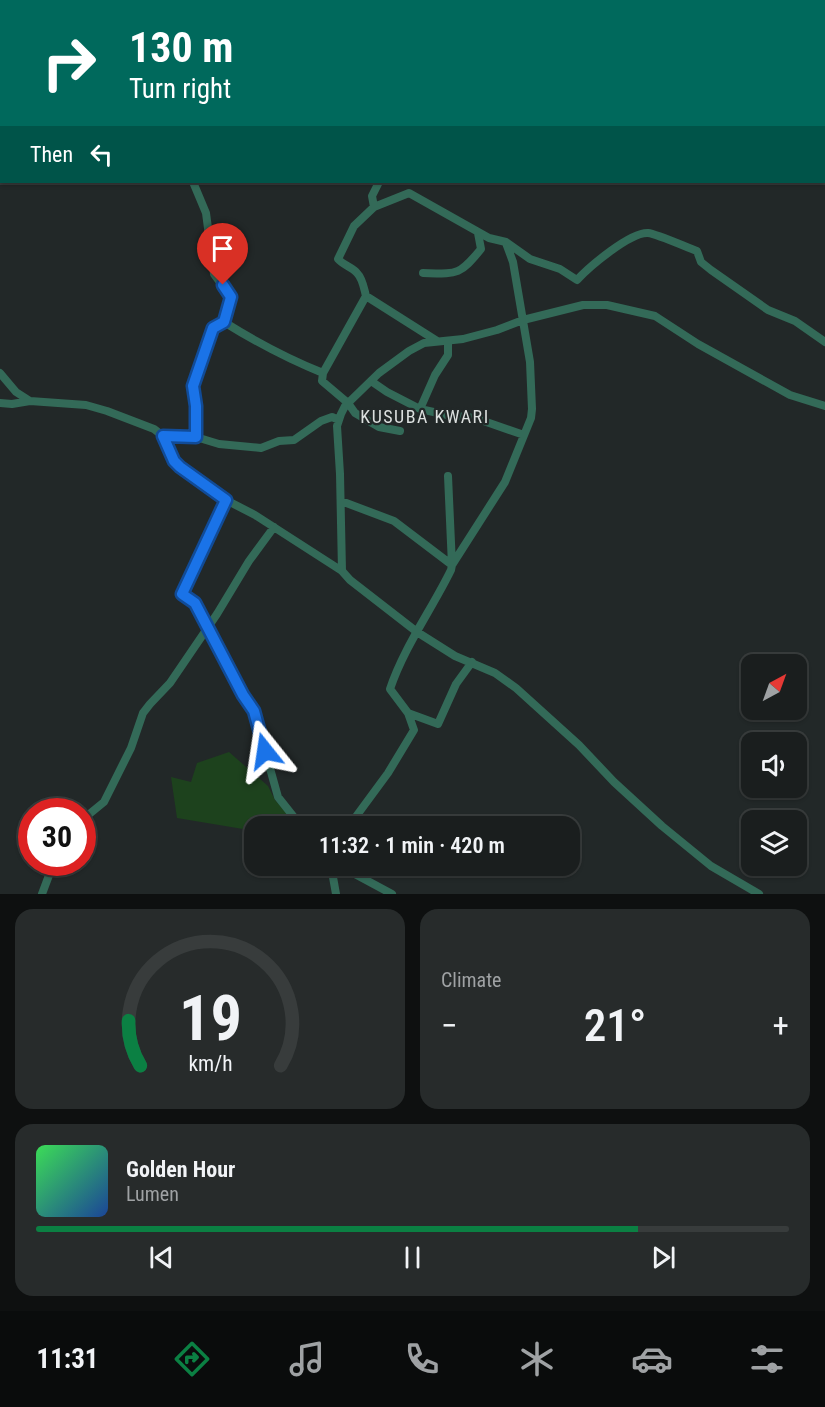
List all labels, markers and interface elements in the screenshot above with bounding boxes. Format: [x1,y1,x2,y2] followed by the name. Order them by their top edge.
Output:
[129,23,234,72] text: 130 m
[30,24,108,102] icon: right
[129,73,231,105] text: Turn right
[85,138,118,171] icon: left
[30,142,73,167] text: Then
[197,223,248,285] pin
[206,232,239,265] icon: arrive
[360,406,490,427] district label: KUSUBA KWARI
[741,654,807,720] north arrow
[741,654,807,876] map controls
[233,719,297,783] position arrow
[741,732,807,798] button: sound
[18,798,96,876] speed limit sign: 30
[741,810,807,876] button: layers
[319,833,505,858] text: 11:32 · 1 min · 420 m
[441,968,501,992] text: Climate
[178,982,242,1055] text: 19
[584,999,646,1052] text: 21°
[441,1006,458,1045] text: −
[773,1006,789,1045] text: +
[188,1051,232,1076] text: km/h
[126,1157,235,1182] text: Golden Hour
[126,1182,179,1206] text: Lumen
[145,1241,178,1274] icon: previous
[396,1241,429,1274] icon: pause
[647,1241,680,1274] icon: next
[171,1338,213,1380] icon: directions
[286,1338,328,1380] icon: music
[401,1338,443,1380] icon: phone
[516,1338,558,1380] icon: climate
[631,1338,673,1380] icon: car
[746,1338,788,1380] icon: filters
[37,1343,98,1375] text: 11:31

